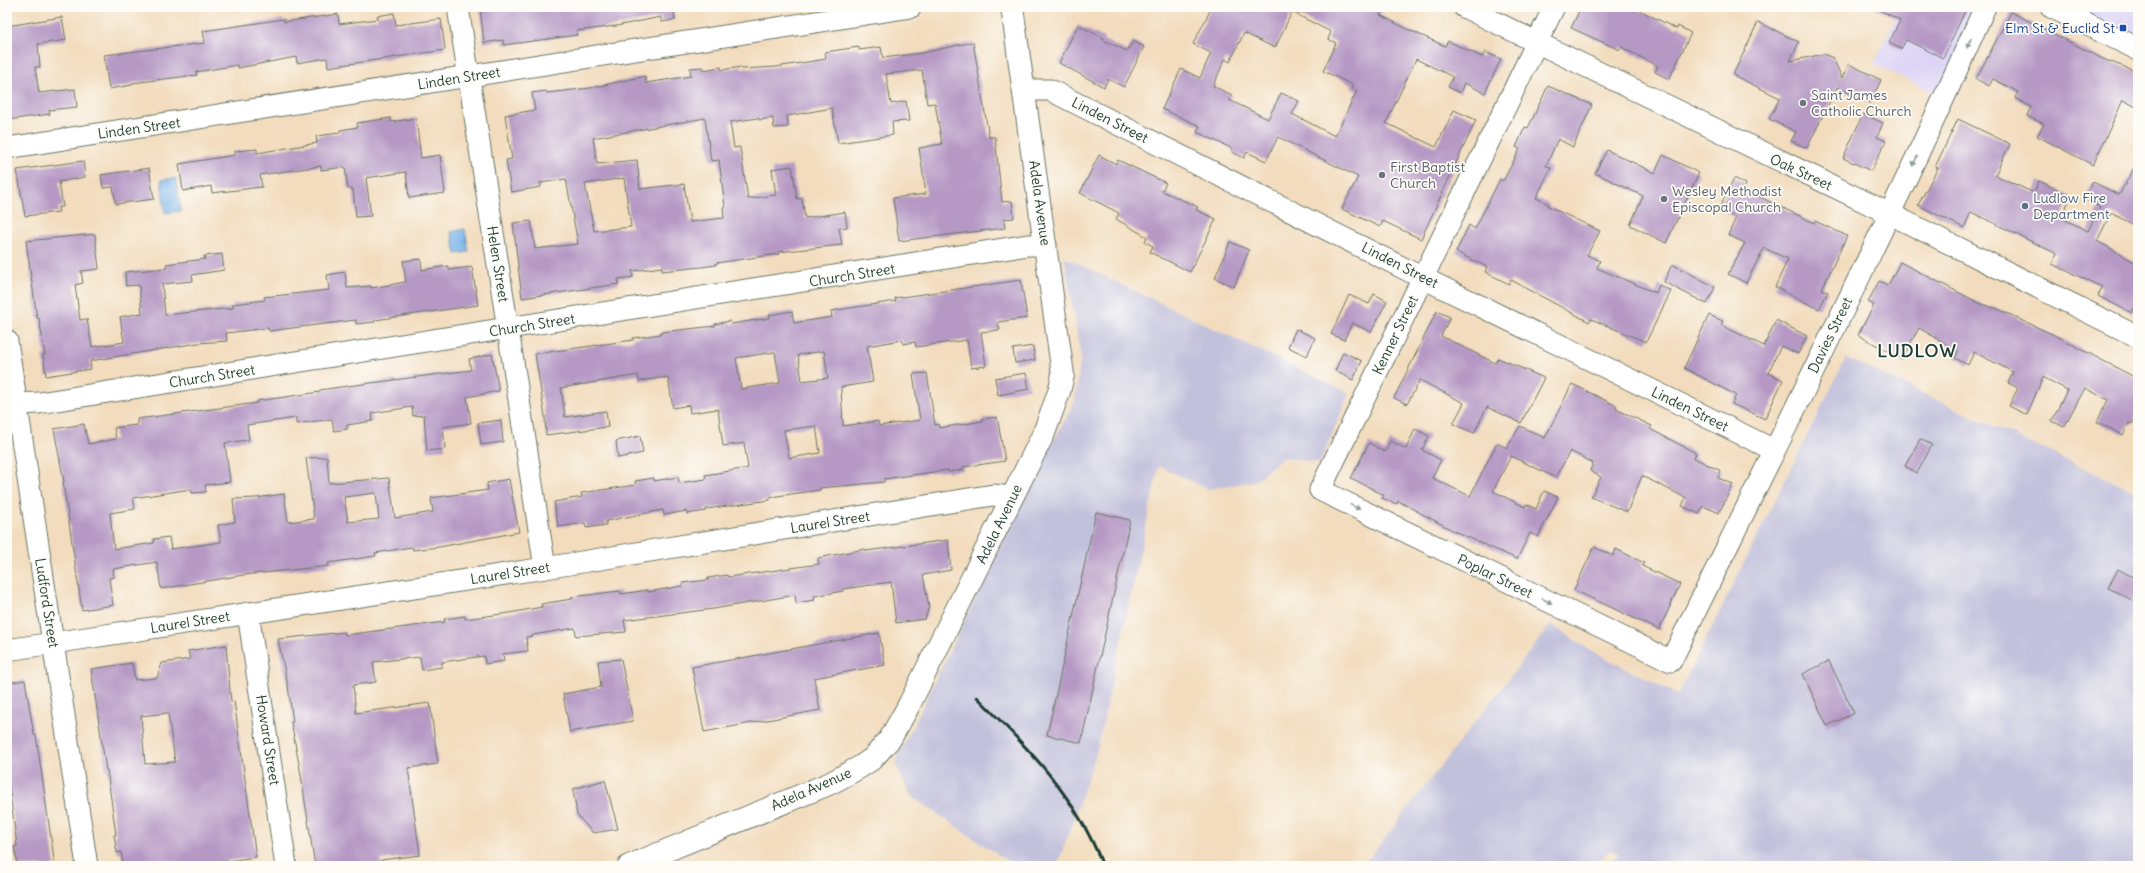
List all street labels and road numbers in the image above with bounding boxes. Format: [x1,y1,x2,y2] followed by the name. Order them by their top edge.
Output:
[416,63,502,93] street label: Linden Street
[1069,93,1151,147] street label: Linden Street
[96,113,182,143] street label: Linden Street
[1767,150,1835,194] street label: Oak Street
[1025,159,1055,247] street label: Adela Avenue
[483,225,513,304] street label: Helen Street
[1359,238,1441,292] street label: Linden Street
[808,259,897,291] street label: Church Street
[1368,292,1422,378] street label: Kenner Street
[1804,294,1856,376] street label: Davies Street
[488,309,577,341] street label: Church Street
[168,360,257,392] street label: Church Street
[1649,383,1732,435] street label: Linden Street
[972,481,1026,567] street label: Adela Avenue
[789,507,871,537] street label: Laurel Street
[1454,550,1536,602] street label: Poplar Street
[31,557,63,649] street label: Ludford Street
[469,558,551,588] street label: Laurel Street
[149,607,231,637] street label: Laurel Street
[252,693,284,787] street label: Howard Street
[768,763,854,815] street label: Adela Avenue

